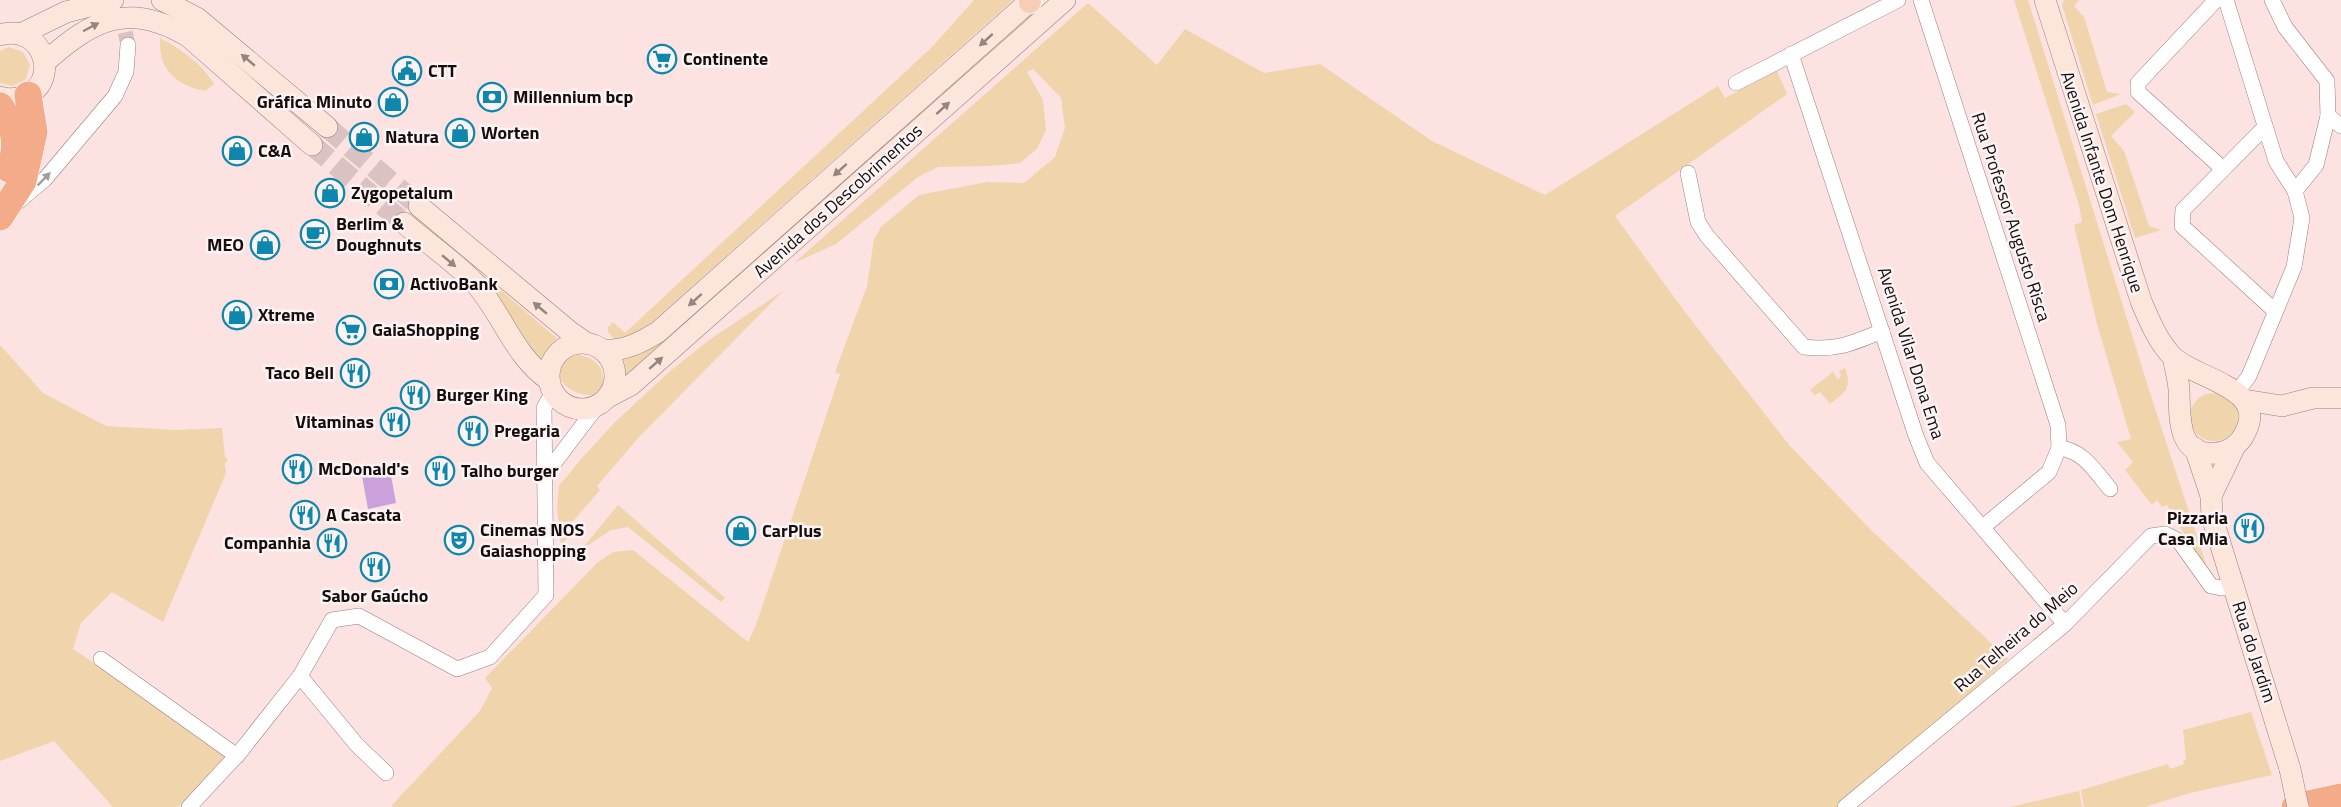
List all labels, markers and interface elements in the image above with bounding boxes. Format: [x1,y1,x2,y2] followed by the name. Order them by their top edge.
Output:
[83,22,100,32] one-way arrow
[978,34,994,47] one-way arrow
[646,43,678,75] supermarket icon: Continente
[683,45,768,72] place label: Continente
[241,54,256,67] one-way arrow
[391,55,423,87] public building icon: CTT
[428,57,457,84] place label: CTT
[2054,68,2151,296] street label: Avenida Infante Dom Henrique
[476,81,508,113] bank icon: Millennium bcp
[513,83,633,110] place label: Millennium bcp
[377,86,409,118] shop icon: Gráfica Minuto
[257,88,372,115] place label: Gráfica Minuto
[935,102,950,115] one-way arrow
[1965,109,2058,325] street label: Rua Professor Augusto Risca
[444,117,476,149] shop icon: Worten
[747,117,928,284] street label: Avenida dos Descobrimentos
[481,119,539,146] place label: Worten
[348,121,380,153] shop icon: Natura
[385,123,439,150] place label: Natura
[221,135,253,167] shop icon: C&A
[258,137,291,164] place label: C&A
[833,163,848,177] one-way arrow
[37,172,51,186] one-way arrow
[314,177,346,209] shop icon: Zygopetalum
[351,179,453,206] place label: Zygopetalum
[336,210,422,258] place label: Berlim & Doughnuts
[299,218,331,250] cafe icon: Berlim & Doughnuts
[249,229,281,261] shop icon: MEO
[207,231,244,258] place label: MEO
[441,254,457,267] one-way arrow
[1871,263,1952,442] street label: Avenida Vilar Dona Ema
[373,268,405,300] bank icon: ActivoBank
[410,270,498,297] place label: ActivoBank
[688,293,703,306] one-way arrow
[221,299,253,331] shop icon: Xtreme
[258,301,315,328] place label: Xtreme
[532,301,548,314] one-way arrow
[335,314,367,346] supermarket icon: GaiaShopping
[372,316,480,343] place label: GaiaShopping
[648,356,663,370] one-way arrow
[339,357,371,389] restaurant icon: Taco Bell
[265,359,334,386] place label: Taco Bell
[399,379,431,411] restaurant icon: Burger King
[436,381,528,408] place label: Burger King
[379,406,411,438] restaurant icon: Vitaminas
[295,408,374,435] place label: Vitaminas
[457,415,489,447] restaurant icon: Pregaria
[494,417,560,444] place label: Pregaria
[281,453,313,485] restaurant icon: McDonald's
[318,455,409,482] place label: McDonald's
[424,455,456,487] restaurant icon: Talho burger
[461,457,559,484] place label: Talho burger
[289,499,321,531] restaurant icon: A Cascata
[326,501,401,528] place label: A Cascata
[2158,504,2228,552] place label: Pizzaria Casa Mia
[2233,512,2265,544] restaurant icon: Pizzaria Casa Mia
[725,515,757,547] shop icon: CarPlus
[480,516,586,564] place label: Cinemas NOS Gaiashopping
[762,517,822,544] place label: CarPlus
[443,524,475,556] theatre icon: Cinemas NOS Gaiashopping
[316,527,348,559] restaurant icon: Companhia
[224,529,311,556] place label: Companhia
[359,551,391,583] restaurant icon: Sabor Gaúcho
[1948,575,2084,698] street label: Rua Telheira do Meio
[322,582,428,609] place label: Sabor Gaúcho
[2225,598,2284,706] street label: Rua do Jardim

